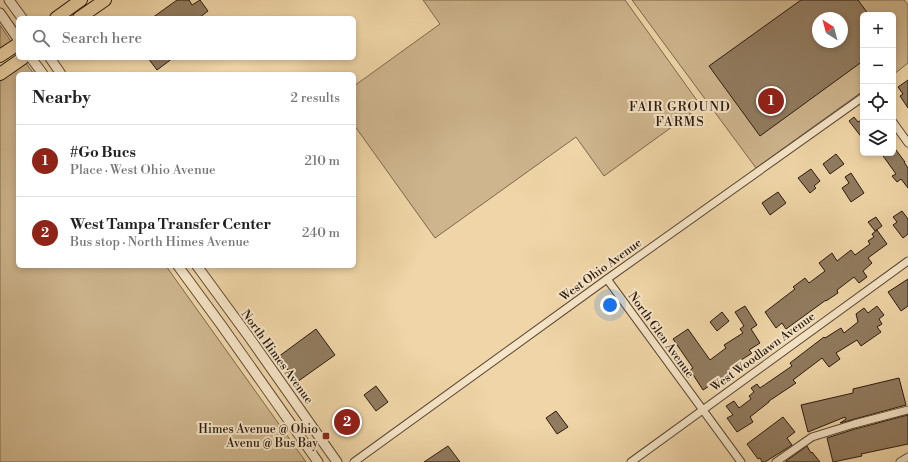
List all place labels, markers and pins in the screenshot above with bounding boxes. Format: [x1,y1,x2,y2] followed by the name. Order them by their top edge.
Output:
[758,86,784,116] pin: 1
[334,407,360,437] pin: 2
[198,422,318,451] place label: Himes Avenue @ Ohio Avenu @ Bus Bay
[321,431,331,441] marker: Himes Avenue @ Ohio Avenu @ Bus Bay

